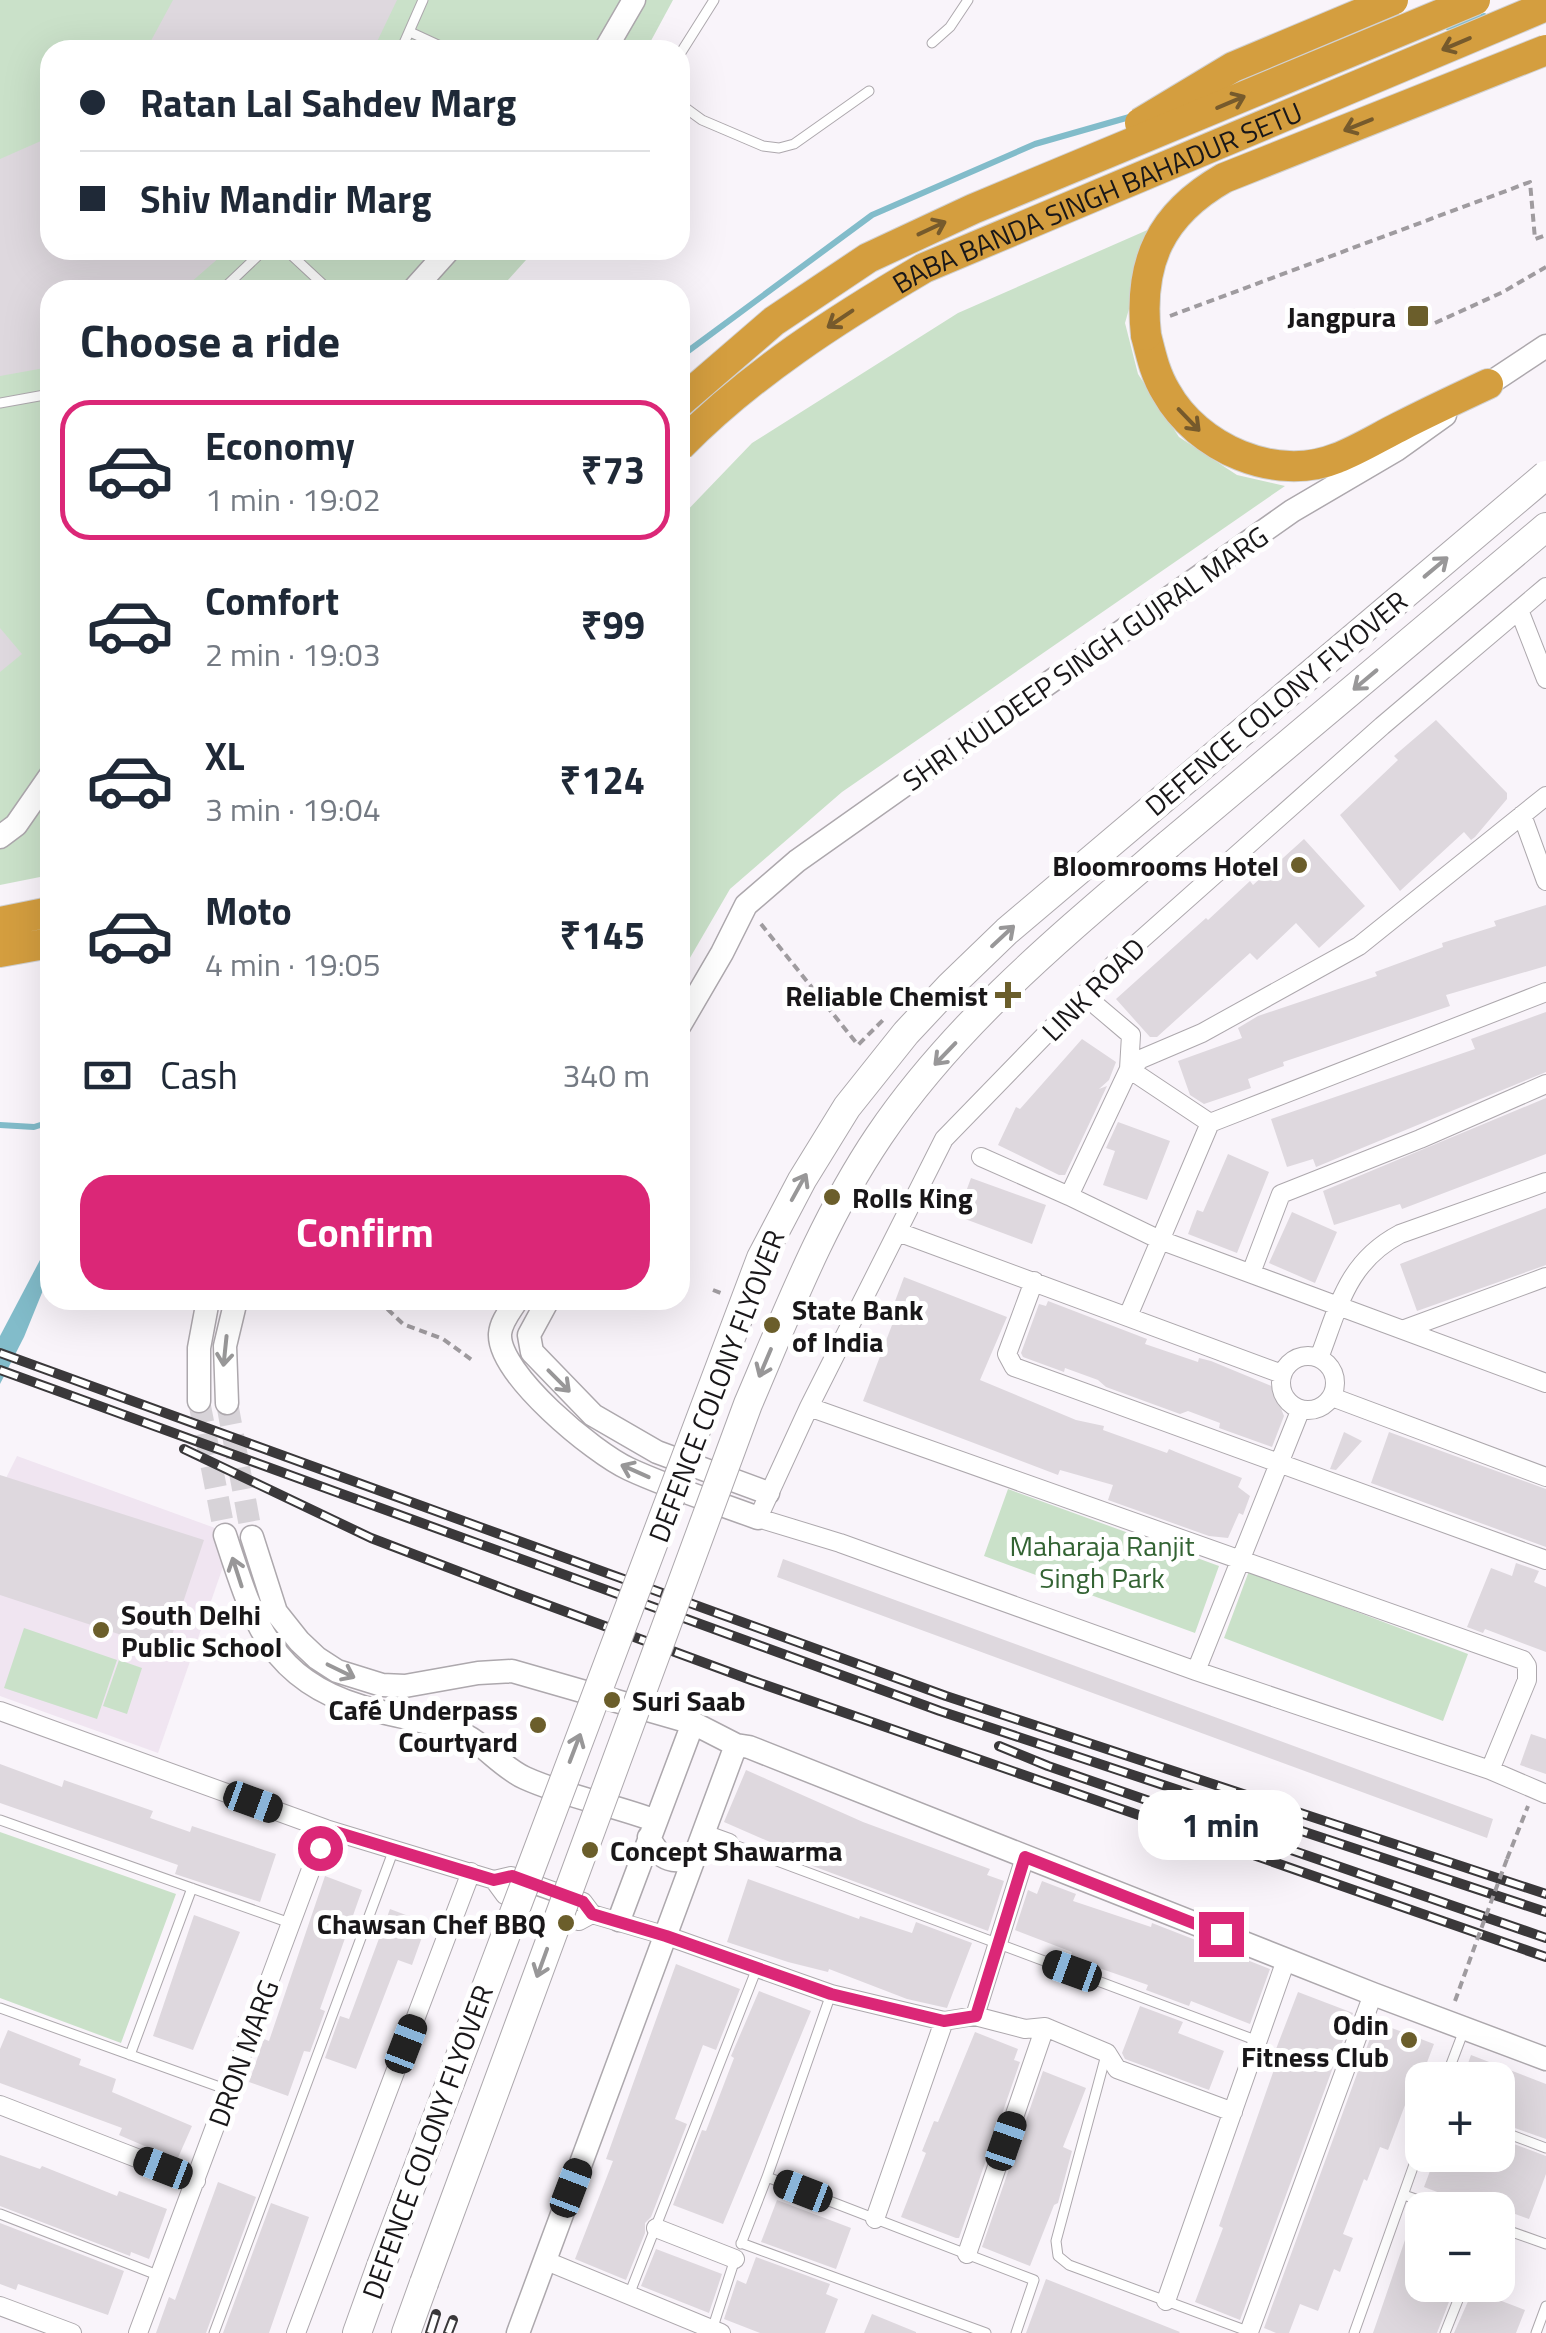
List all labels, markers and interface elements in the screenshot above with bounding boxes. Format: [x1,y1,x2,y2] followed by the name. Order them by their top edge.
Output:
[1441,36,1472,54] one-way arrow
[140,74,516,132] text: Ratan Lal Sahdev Marg
[884,90,1309,304] street label: BABA BANDA SINGH BAHADUR SETU
[1215,91,1246,109] one-way arrow
[1343,118,1374,136] one-way arrow
[140,170,431,228] text: Shiv Mandir Marg
[916,218,946,237] one-way arrow
[1287,295,1396,338] place label: Jangpura
[1405,303,1431,329] marker: Jangpura
[80,306,340,374] text: Choose a ride
[827,308,855,329] one-way arrow
[1177,407,1201,431] one-way arrow
[205,417,355,475] text: Economy
[85,425,175,515] icon: car
[581,441,645,499] text: ₹73
[205,475,381,523] text: 1 min · 19:02
[893,515,1277,801] street label: SHRI KULDEEP SINGH GUJRAL MARG
[1423,557,1449,579] one-way arrow
[205,572,339,630] text: Comfort
[85,580,175,670] icon: car
[1135,580,1417,826] street label: DEFENCE COLONY FLYOVER
[581,596,645,654] text: ₹99
[205,630,381,678] text: 2 min · 19:03
[1352,669,1378,691] one-way arrow
[205,727,245,785] text: XL
[85,735,175,825] icon: car
[559,751,645,809] text: ₹124
[205,785,381,833] text: 3 min · 19:04
[1052,844,1279,887] place label: Bloomrooms Hotel
[1288,854,1310,876] marker: Bloomrooms Hotel
[205,882,292,940] text: Moto
[85,890,175,980] icon: car
[559,906,645,964] text: ₹145
[990,924,1014,948] one-way arrow
[1031,927,1155,1051] street label: LINK ROAD
[205,940,381,988] text: 4 min · 19:05
[785,974,988,1017] place label: Reliable Chemist
[997,984,1019,1006] marker: Reliable Chemist
[933,1041,957,1065] one-way arrow
[160,1046,238,1104] text: Cash
[80,1048,135,1103] icon: cash
[562,1051,650,1099] text: 340 m
[789,1172,809,1202] one-way arrow
[80,1175,650,1290] button: Confirm
[852,1176,973,1219] place label: Rolls King
[821,1186,843,1208] marker: Rolls King
[637,1224,795,1548] street label: DEFENCE COLONY FLYOVER
[792,1288,924,1363] place label: State Bank of India
[761,1314,783,1336] marker: State Bank of India
[216,1334,235,1366] one-way arrow
[755,1347,773,1378] one-way arrow
[546,1368,571,1393] one-way arrow
[620,1461,651,1479] one-way arrow
[1009,1524,1195,1599] park label: Maharaja Ranjit Singh Park
[227,1556,245,1588] one-way arrow
[121,1593,282,1668] place label: South Delhi Public School
[90,1619,112,1641] marker: South Delhi Public School
[325,1662,355,1681] one-way arrow
[632,1679,746,1722] place label: Suri Saab
[328,1688,518,1763] place label: Café Underpass Courtyard
[601,1689,623,1711] marker: Suri Saab
[527,1714,549,1736] marker: Café Underpass Courtyard
[568,1734,586,1764] one-way arrow
[220,1778,286,1826] car
[1138,1789,1304,1859] callout: 1 min
[1182,1801,1259,1849] text: 1 min
[298,1826,343,1871] route start
[610,1829,843,1872] place label: Concept Shawarma
[579,1839,601,1861] marker: Concept Shawarma
[317,1902,546,1945] place label: Chawsan Chef BBQ
[555,1912,577,1934] marker: Chawsan Chef BBQ
[1199,1912,1244,1957] route end
[532,1946,550,1977] one-way arrow
[1039,1947,1105,1995] car
[197,1973,289,2133] street label: DRON MARG
[350,1979,504,2305] street label: DEFENCE COLONY FLYOVER
[1241,2003,1389,2078] place label: Odin Fitness Club
[381,2011,431,2077] car
[1398,2029,1420,2051] marker: Odin Fitness Club
[1405,2062,1515,2302] map controls
[1405,2062,1515,2172] button: +
[982,2108,1030,2174] car
[130,2143,196,2193] car
[546,2155,596,2221] car
[770,2166,836,2216] car
[1405,2192,1515,2302] button: −

